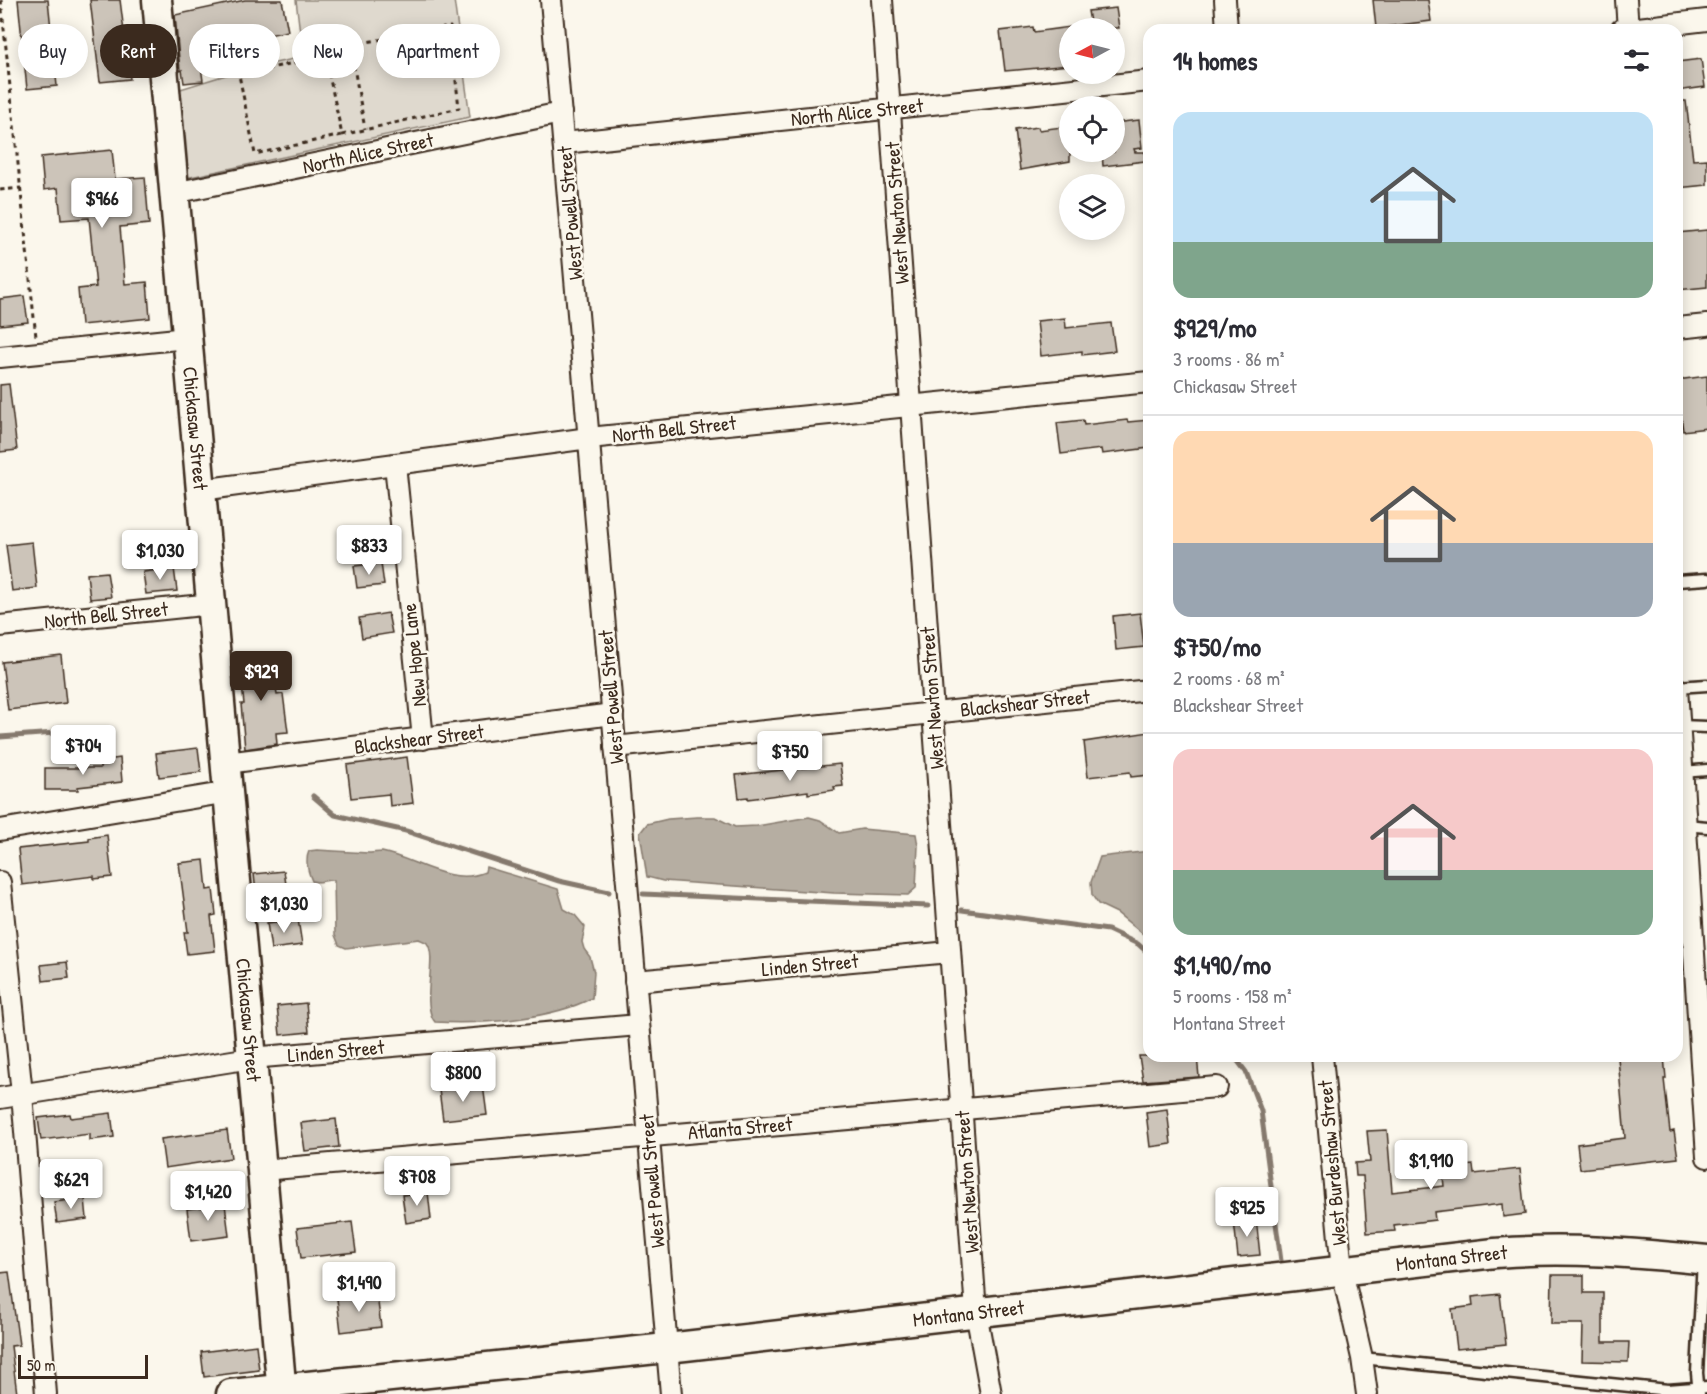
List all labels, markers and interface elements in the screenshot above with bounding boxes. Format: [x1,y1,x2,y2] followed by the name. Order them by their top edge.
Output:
[1059,18,1125,84] north arrow
[1059,18,1125,240] map controls
[18,24,88,78] chip: Buy
[100,24,177,78] chip: Rent
[189,24,280,78] chip: Filters
[292,24,364,78] chip: New
[376,24,500,78] chip: Apartment
[1173,43,1258,78] text: 14 homes
[1620,44,1653,77] icon: filters
[790,91,925,132] street label: North Alice Street
[1059,96,1125,162] button: locate
[300,125,437,180] street label: North Alice Street
[878,140,915,285] street label: West Newton Street
[550,144,589,281] street label: West Powell Street
[1359,151,1467,259] icon: home
[1059,174,1125,240] button: layers
[66,178,138,229] pin: $966
[85,184,119,211] text: $966
[1173,310,1257,345] text: $929/mo
[1173,345,1284,372] text: 3 rooms · 86 m²
[177,365,215,492] street label: Chickasaw Street
[1173,372,1297,399] text: Chickasaw Street
[611,408,738,448] street label: North Bell Street
[1359,470,1467,578] icon: home
[333,525,405,576] pin: $833
[111,530,209,581] pin: $1,030
[351,531,387,558] text: $833
[136,536,184,563] text: $1,030
[43,594,170,634] street label: North Bell Street
[395,602,432,708] street label: New Hope Lane
[913,625,950,770] street label: West Newton Street
[591,628,630,765] street label: West Powell Street
[1173,629,1261,664] text: $750/mo
[225,651,297,702] pin: $929
[244,657,278,684] text: $929
[1173,664,1285,691] text: 2 rooms · 68 m²
[959,682,1092,723] street label: Blackshear Street
[1173,691,1303,718] text: Blackshear Street
[353,717,486,760] street label: Blackshear Street
[47,725,119,776] pin: $704
[65,731,101,758] text: $704
[754,731,826,782] pin: $750
[771,737,809,764] text: $750
[1359,788,1467,896] icon: home
[235,883,333,934] pin: $1,030
[260,889,308,916] text: $1,030
[761,947,861,982] street label: Linden Street
[1173,947,1271,982] text: $1,490/mo
[230,957,268,1084] street label: Chickasaw Street
[1173,982,1292,1009] text: 5 rooms · 158 m²
[1173,1009,1285,1036] text: Montana Street
[287,1033,387,1068] street label: Linden Street
[427,1052,499,1103] pin: $800
[445,1058,481,1085] text: $800
[1311,1078,1352,1247] street label: West Burdeshaw Street
[687,1109,794,1146] street label: Atlanta Street
[948,1109,985,1254] street label: West Newton Street
[632,1112,671,1249] street label: West Powell Street
[1382,1140,1480,1191] pin: $1,910
[1409,1146,1454,1173] text: $1,910
[381,1156,453,1207] pin: $708
[35,1159,107,1210] pin: $629
[398,1162,436,1189] text: $708
[54,1165,88,1192] text: $629
[159,1171,257,1222] pin: $1,420
[184,1177,232,1204] text: $1,420
[1211,1187,1283,1238] pin: $925
[1229,1193,1265,1220] text: $925
[1394,1238,1509,1277] street label: Montana Street
[310,1262,408,1313] pin: $1,490
[336,1268,382,1295] text: $1,490
[911,1293,1027,1333] street label: Montana Street
[18,1352,148,1380] scale bar
[27,1354,56,1376] text: 50 m

